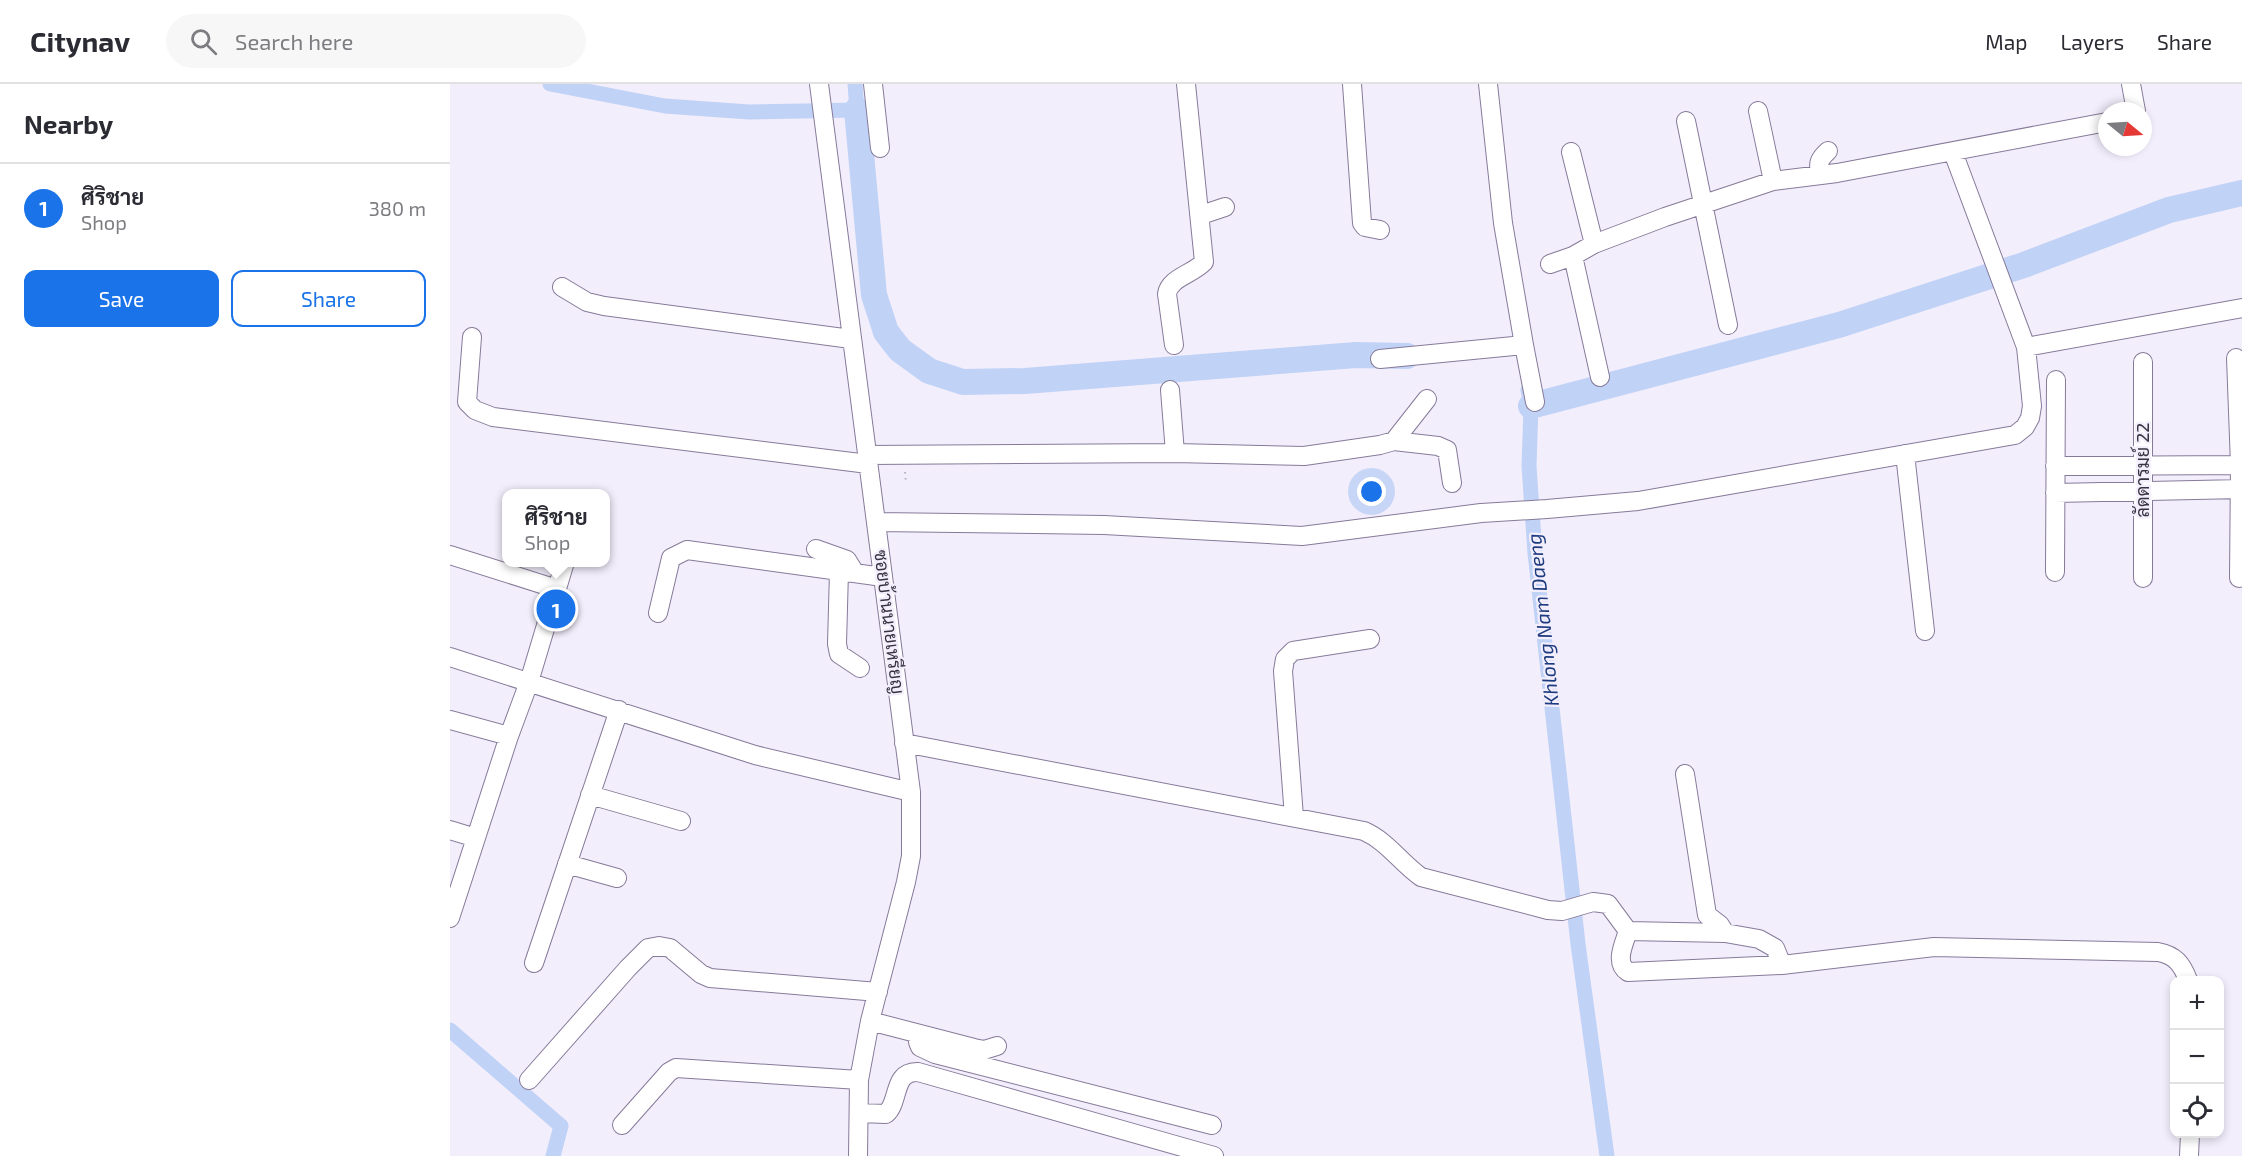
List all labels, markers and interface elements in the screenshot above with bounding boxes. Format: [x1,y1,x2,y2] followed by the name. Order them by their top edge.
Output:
[166,14,586,68] search box
[30,24,130,58] text: Citynav
[187,25,220,58] icon: search
[235,28,353,54] text: Search here
[1985,29,2027,54] text: Map
[2060,29,2124,54] text: Layers
[2157,29,2212,54] text: Share
[2098,102,2152,156] north arrow
[24,108,113,139] text: Nearby
[81,183,144,209] text: ศิริชาย
[39,196,48,220] text: 1
[369,196,426,220] text: 380 m
[81,210,127,234] text: Shop
[24,270,219,327] button: Save
[231,270,426,327] button: Share
[2130,423,2153,517] street label: ลัดดารมย์ 22
[1357,477,1386,506] your location
[502,489,610,567] popup
[524,503,588,529] text: ศิริชาย
[524,530,570,554] text: Shop
[1521,532,1563,708] water label: Khlong Nam Daeng
[869,548,911,695] street label: ซอยบ้านนายเหรียญ
[536,586,576,632] pin: 1
[2170,976,2224,1138] map controls
[2170,976,2224,1030] button: +
[2170,1030,2224,1084] button: −
[2170,1084,2224,1138] button: locate

